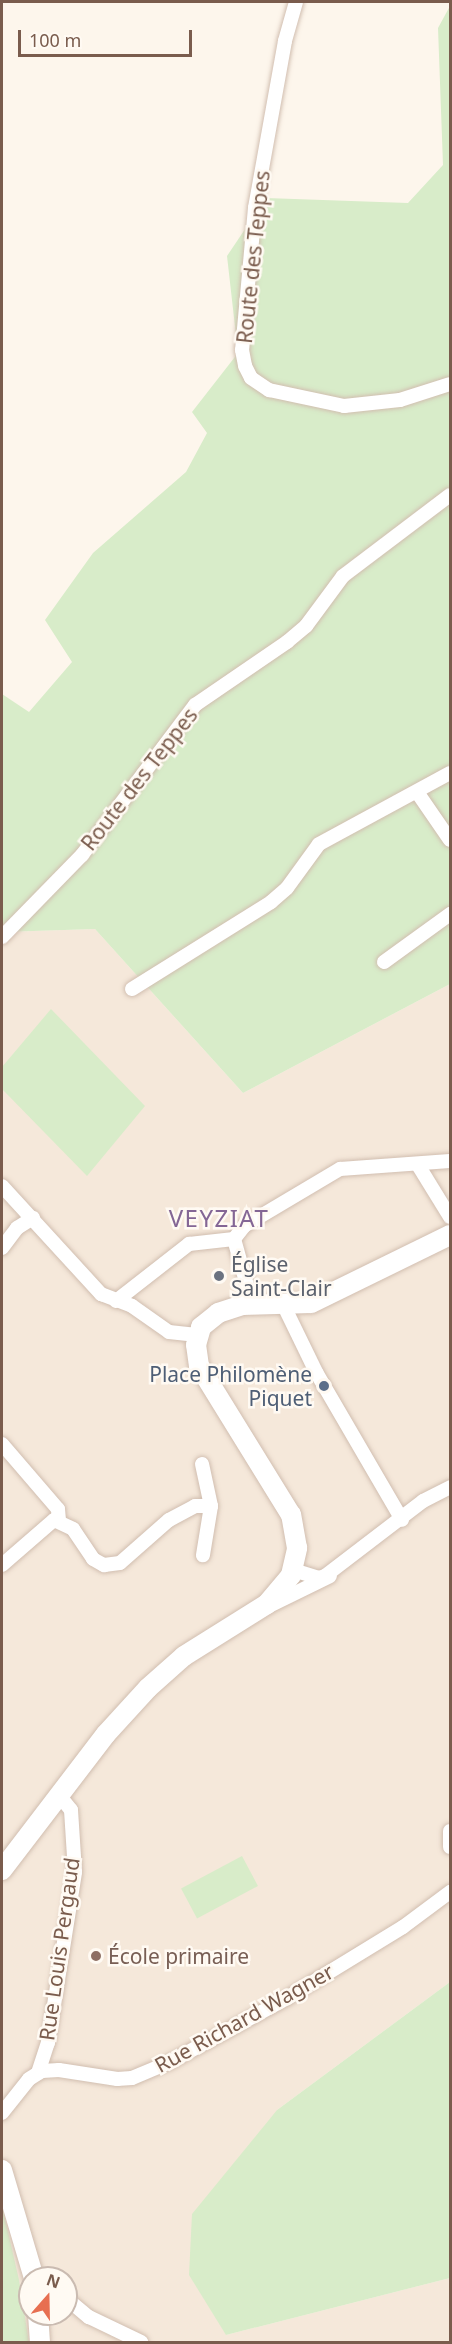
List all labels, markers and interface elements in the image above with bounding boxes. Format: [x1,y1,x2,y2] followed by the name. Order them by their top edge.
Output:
[21,18,195,56] scale bar
[29,28,81,52] text: 100 m
[231,169,275,345] street label: Route des Teppes
[76,703,202,855] street label: Route des Teppes
[169,1204,269,1232] district label: VEYZIAT
[231,1251,332,1301] place label: Église Saint-Clair
[212,1269,226,1283] marker: Église Saint-Clair
[149,1361,312,1411] place label: Place Philomène Piquet
[317,1379,331,1393] marker: Place Philomène Piquet
[34,1856,84,2042] street label: Rue Louis Pergaud
[108,1943,249,1969] place label: École primaire
[89,1949,103,1963] marker: École primaire
[150,1958,338,2078] street label: Rue Richard Wagner
[18,2266,78,2326] north arrow
[44,2268,63,2294] text: N

